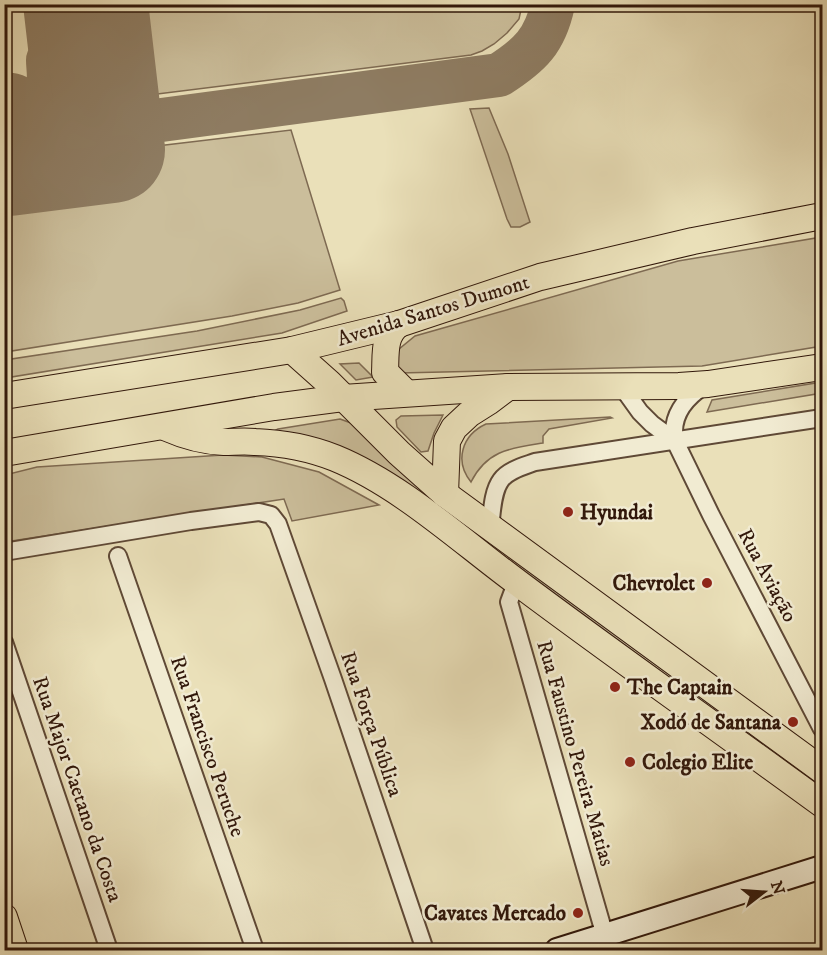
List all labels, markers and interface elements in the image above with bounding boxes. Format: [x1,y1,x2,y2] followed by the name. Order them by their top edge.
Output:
[334,269,533,353] street label: Avenida Santos Dumont
[580,500,654,526] place label: Hyundai
[561,505,575,519] marker: Hyundai
[732,524,803,627] street label: Rua Aviação
[613,571,695,597] place label: Chevrolet
[700,576,714,590] marker: Chevrolet
[530,637,620,869] street label: Rua Faustino Pereira Matias
[334,648,408,800] street label: Rua Força Pública
[164,653,250,840] street label: Rua Francisco Peruche
[26,673,128,906] street label: Rua Major Caetano da Costa
[626,675,734,701] place label: The Captain
[608,680,622,694] marker: The Captain
[641,710,782,736] place label: Xodó de Santana
[786,715,800,729] marker: Xodó de Santana
[642,750,754,776] place label: Colegio Elite
[623,755,637,769] marker: Colegio Elite
[734,862,794,922] north arrow
[766,879,789,897] text: N
[424,901,566,927] place label: Cavates Mercado
[571,906,585,920] marker: Cavates Mercado

